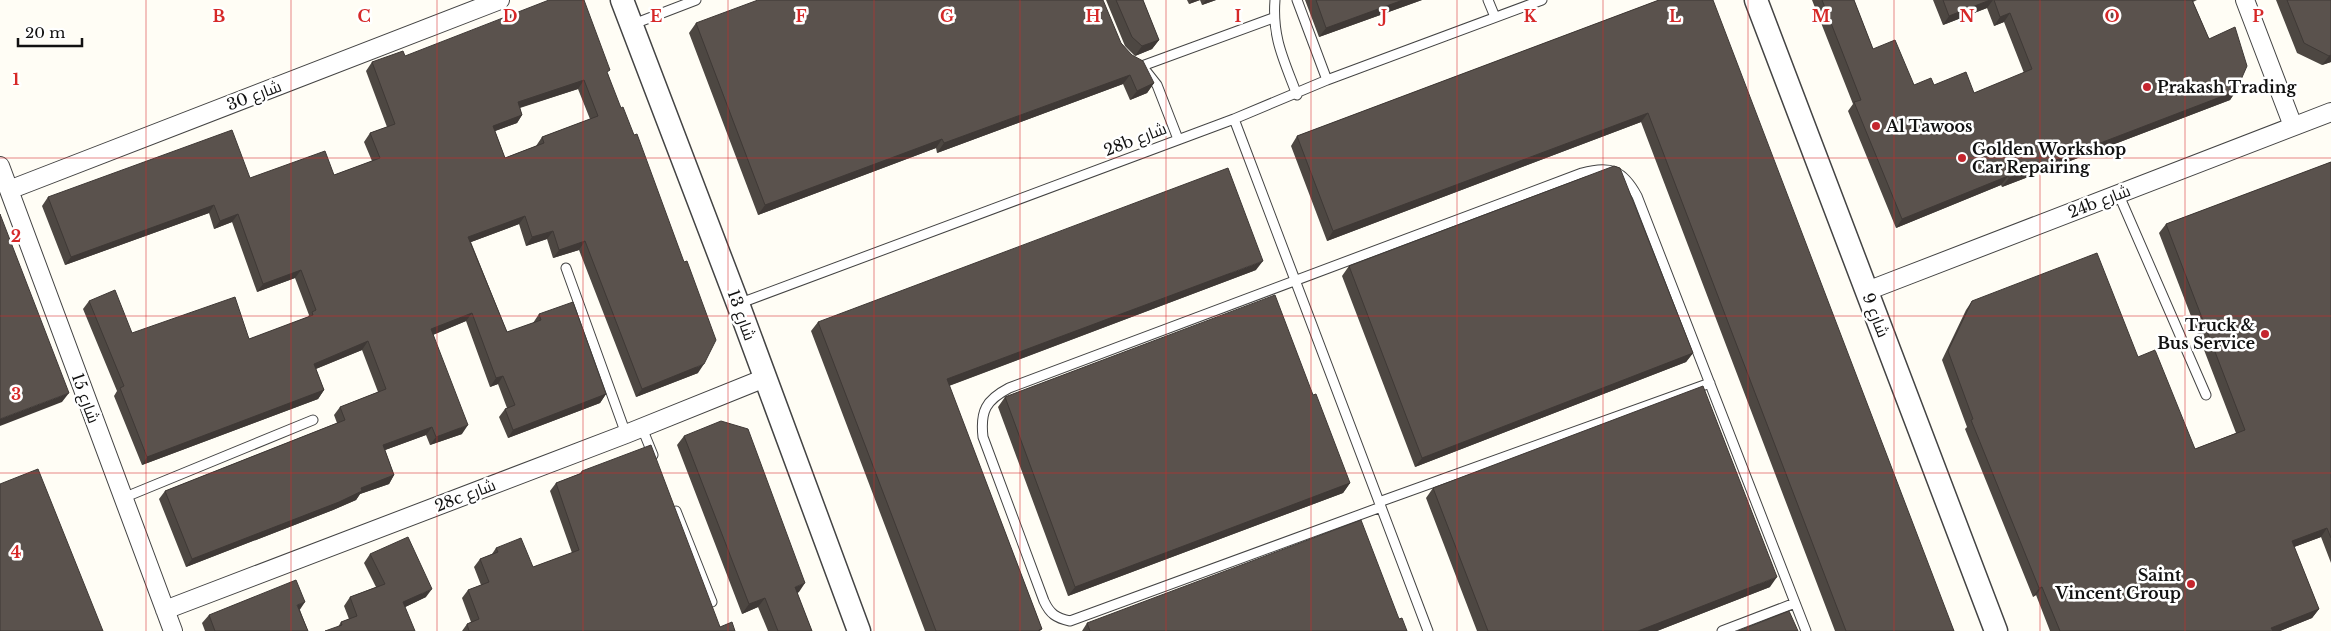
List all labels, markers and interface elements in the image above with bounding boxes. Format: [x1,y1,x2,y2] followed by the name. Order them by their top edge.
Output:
[213,6,226,26] text: B
[357,6,371,26] text: C
[503,6,517,26] text: D
[650,6,662,26] text: E
[795,6,807,26] text: F
[940,6,954,26] text: G
[1085,6,1101,26] text: H
[1235,6,1242,26] text: I
[1378,6,1387,26] text: J
[1523,6,1537,26] text: K
[1669,6,1681,26] text: L
[1812,6,1830,26] text: M
[1959,6,1975,26] text: N
[2104,6,2120,26] text: O
[2252,6,2264,26] text: P
[18,15,81,47] scale bar
[25,23,65,42] text: 20 m
[13,69,20,89] text: 1
[224,75,285,116] street label: شارع 30
[2157,77,2298,97] place label: Prakash Trading
[2141,81,2153,93] marker: Prakash Trading
[1885,116,1972,136] place label: Al Tawoos
[1101,118,1170,162] street label: 28b شارع
[1870,120,1882,132] marker: Al Tawoos
[1972,139,2126,177] place label: Golden Workshop Car Repairing
[1956,152,1968,164] marker: Golden Workshop Car Repairing
[2065,180,2134,224] street label: 24b شارع
[11,226,21,246] text: 2
[722,287,760,344] street label: شارع 13
[1857,290,1894,341] street label: شارع 9
[2157,315,2255,353] place label: Truck & Bus Service
[2259,328,2271,340] marker: Truck & Bus Service
[66,370,104,426] street label: شارع 15
[11,384,21,404] text: 3
[432,474,499,518] street label: 28c شارع
[11,542,21,562] text: 4
[2055,565,2182,603] place label: Saint Vincent Group
[2185,578,2197,590] marker: Saint Vincent Group

